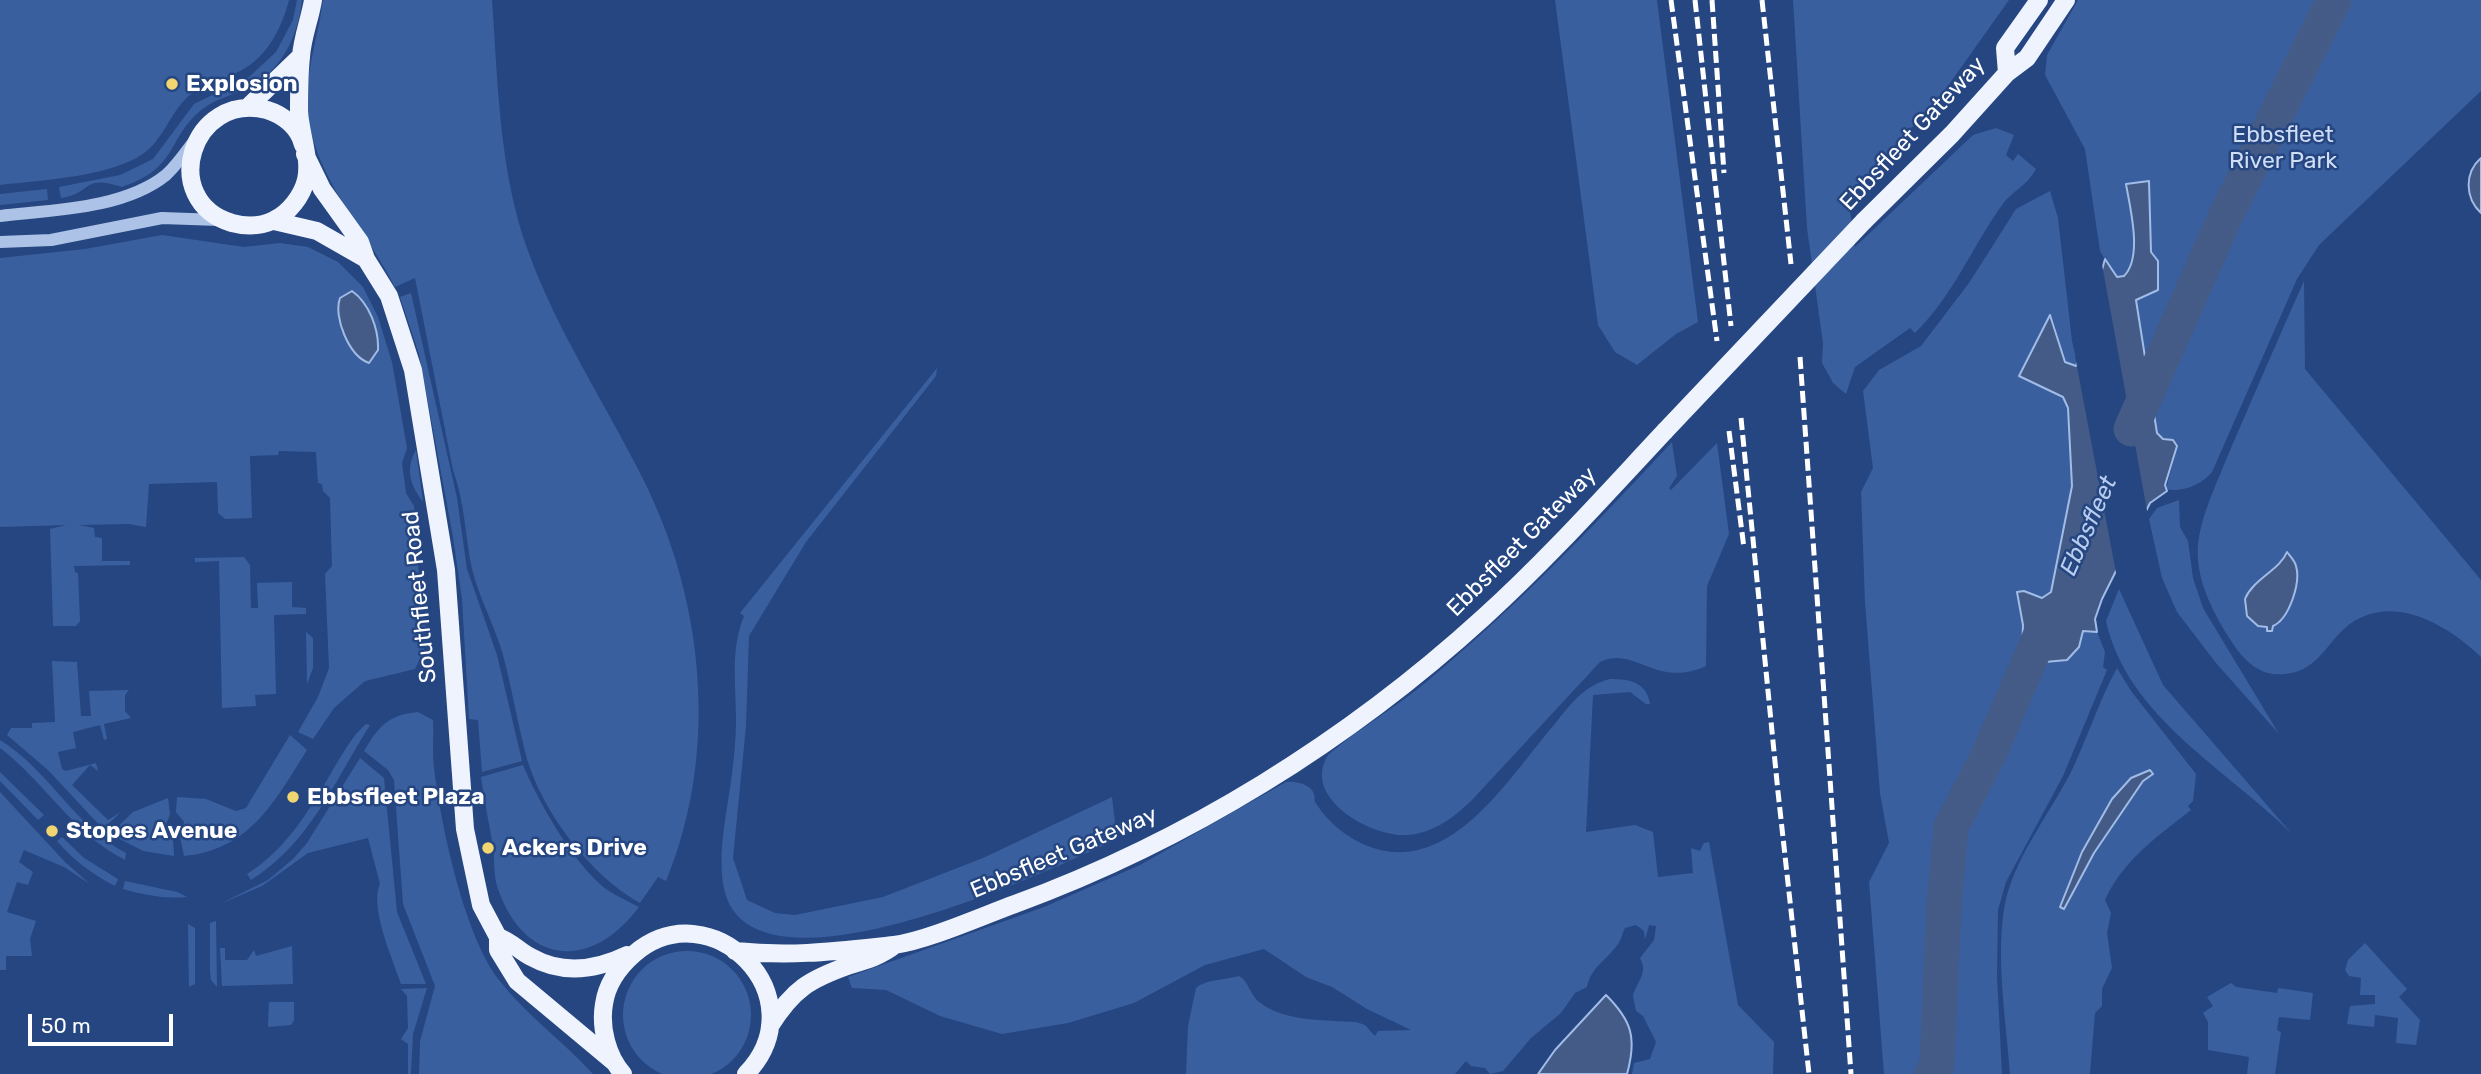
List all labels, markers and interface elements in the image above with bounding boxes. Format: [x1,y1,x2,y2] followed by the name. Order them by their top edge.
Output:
[1835,51,1991,217] street label: Ebbsfleet Gateway
[186,70,298,98] place label: Explosion
[164,76,180,92] marker: Explosion
[2229,121,2337,175] park label: Ebbsfleet River Park
[1441,461,1603,623] street label: Ebbsfleet Gateway
[2054,472,2124,580] water label: Ebbsfleet
[397,510,443,684] street label: Southfleet Road
[307,783,485,811] place label: Ebbsfleet Plaza
[285,789,301,805] marker: Ebbsfleet Plaza
[966,801,1162,905] street label: Ebbsfleet Gateway
[66,817,238,845] place label: Stopes Avenue
[44,823,60,839] marker: Stopes Avenue
[502,834,647,862] place label: Ackers Drive
[480,840,496,856] marker: Ackers Drive
[32,1000,177,1044] scale bar
[41,1013,91,1038] text: 50 m

